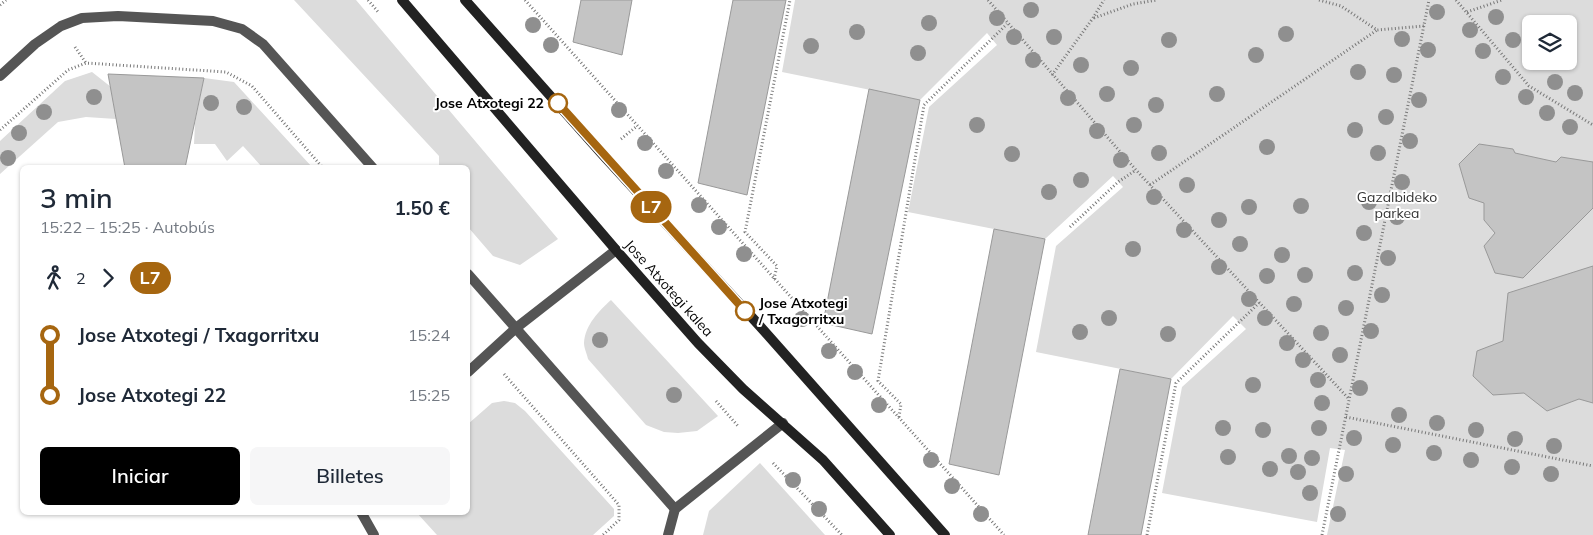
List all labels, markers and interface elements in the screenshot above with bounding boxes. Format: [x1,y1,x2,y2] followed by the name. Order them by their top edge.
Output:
[1522,15,1577,70] map controls
[1522,15,1577,70] button: layers
[548,93,568,113] marker: Jose Atxotegi 22
[435,94,544,112] place label: Jose Atxotegi 22
[40,180,113,215] text: 3 min
[1357,188,1437,222] park label: Gazalbideko parkea
[628,191,674,223] line badge: L7
[641,195,661,218] text: L7
[394,196,450,220] text: 1.50 €
[40,217,215,237] text: 15:22 – 15:25 · Autobús
[621,236,717,340] street label: Jose Atxotegi kalea
[40,264,68,292] icon: walk
[94,264,122,292] icon: forward
[140,266,161,289] text: L7
[76,268,86,288] text: 2
[758,294,848,328] place label: Jose Atxotegi / Txagorritxu
[735,301,755,321] marker: Jose Atxotegi / Txagorritxu
[78,323,319,347] text: Jose Atxotegi / Txagorritxu
[408,325,450,345] text: 15:24
[78,383,226,407] text: Jose Atxotegi 22
[408,385,450,405] text: 15:25
[40,447,240,505] button: Iniciar
[250,447,450,505] button: Billetes

